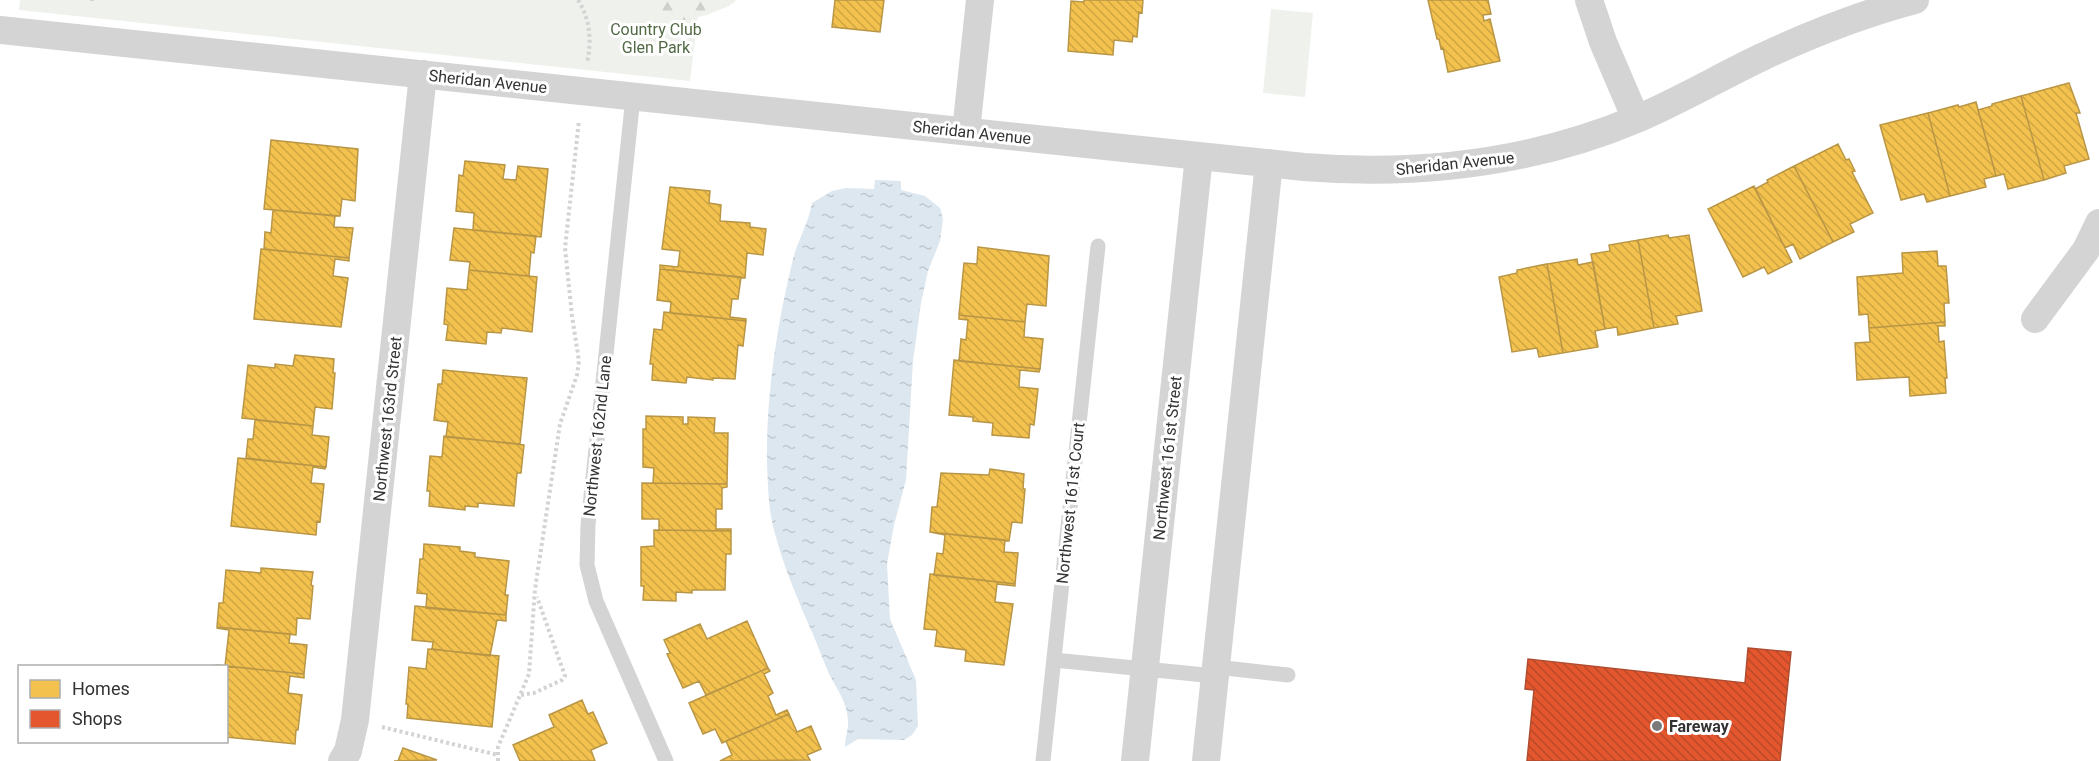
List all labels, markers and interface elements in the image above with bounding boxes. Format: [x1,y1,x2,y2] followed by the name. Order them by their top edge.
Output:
[610,20,702,57] park label: Country Club Glen Park
[428,66,548,97] street label: Sheridan Avenue
[912,117,1032,148] street label: Sheridan Avenue
[1395,148,1515,179] street label: Sheridan Avenue
[369,336,406,503] street label: Northwest 163rd Street
[580,355,615,518] street label: Northwest 162nd Lane
[1149,375,1186,541] street label: Northwest 161st Street
[1053,421,1088,585] street label: Northwest 161st Court
[18,665,228,743] legend
[72,678,130,699] text: Homes
[72,708,122,729] text: Shops
[1669,717,1730,736] place label: Fareway
[1650,719,1664,733] marker: Fareway

